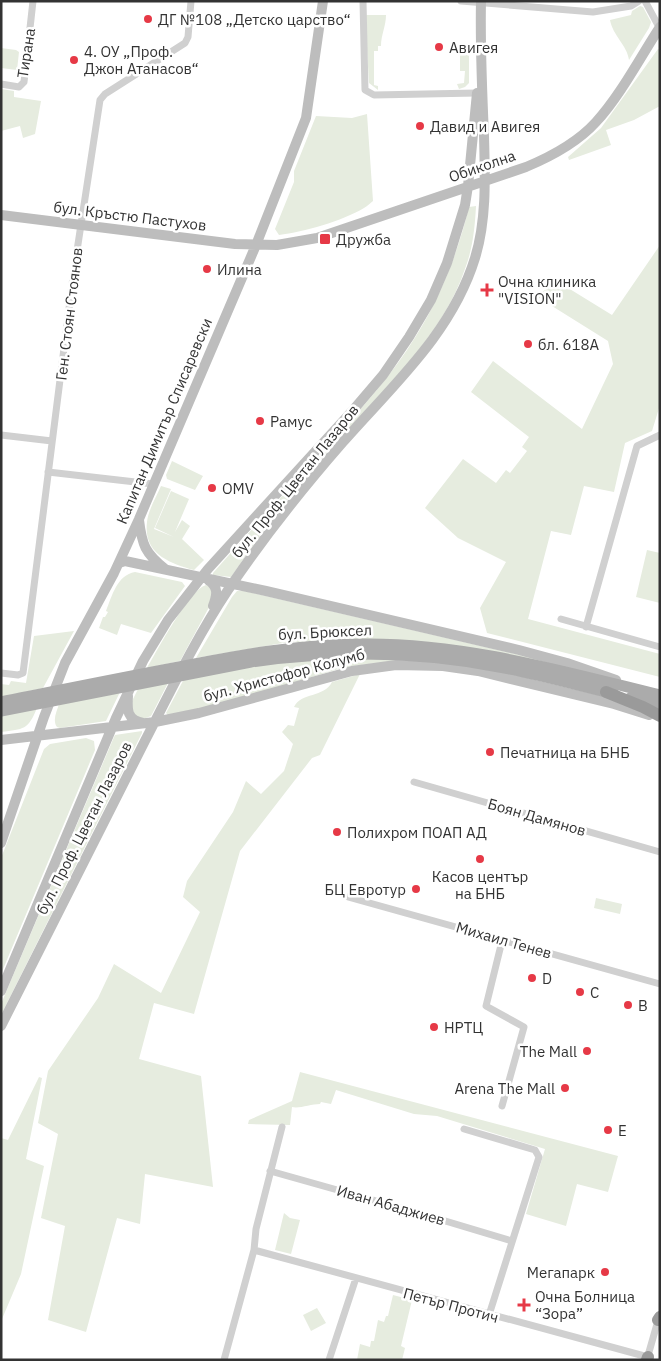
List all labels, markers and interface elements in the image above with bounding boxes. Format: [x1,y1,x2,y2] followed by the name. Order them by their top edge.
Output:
[158,10,351,29] place label: ДГ №108 „Детско царство“
[142,13,154,25] marker: ДГ №108 „Детско царство“
[13,27,39,79] street label: Тирана
[449,38,498,57] place label: Авигея
[433,41,445,53] marker: Авигея
[84,42,199,78] place label: 4. ОУ „Проф. Джон Атанасов“
[68,54,80,66] marker: 4. ОУ „Проф. Джон Атанасов“
[430,117,540,136] place label: Давид и Авигея
[414,120,426,132] marker: Давид и Авигея
[446,146,518,186] street label: Обиколна
[52,197,208,235] street label: бул. Кръстю Пастухов
[336,230,391,249] place label: Дружба
[318,232,332,246] marker: Дружба
[51,246,87,382] street label: Ген. Стоян Стоянов
[217,260,262,279] place label: Илина
[201,263,213,275] marker: Илина
[498,272,596,308] place label: Очна клиника "VISION"
[480,283,494,297] marker: Очна клиника "VISION"
[112,315,216,527] street label: Капитан Димитър Списаревски
[538,335,599,354] place label: бл. 618А
[522,338,534,350] marker: бл. 618А
[227,401,363,561] street label: бул. Проф. Цветан Лазаров
[270,412,313,431] place label: Рамус
[254,415,266,427] marker: Рамус
[222,479,254,498] place label: OMV
[206,482,218,494] marker: OMV
[278,620,372,644] street label: бул. Брюксел
[201,644,367,706] street label: бул. Христофор Колумб
[32,738,136,918] street label: бул. Проф. Цветан Лазаров
[500,743,630,762] place label: Печатница на БНБ
[484,746,496,758] marker: Печатница на БНБ
[486,794,588,840] street label: Боян Дамянов
[347,823,487,842] place label: Полихром ПОАП АД
[331,826,343,838] marker: Полихром ПОАП АД
[474,853,486,865] marker: Касов център на БНБ
[432,867,528,903] place label: Касов център на БНБ
[325,880,406,899] place label: БЦ Евротур
[410,883,422,895] marker: БЦ Евротур
[454,917,554,963] street label: Михаил Тенев
[542,969,552,988] place label: D
[526,972,538,984] marker: D
[590,983,599,1002] place label: C
[574,986,586,998] marker: C
[638,996,648,1015] place label: B
[622,999,634,1011] marker: B
[444,1018,483,1037] place label: НРТЦ
[428,1021,440,1033] marker: НРТЦ
[520,1042,577,1061] place label: The Mall
[581,1045,593,1057] marker: The Mall
[454,1079,555,1098] place label: Arena The Mall
[559,1082,571,1094] marker: Arena The Mall
[618,1121,627,1140] place label: E
[602,1124,614,1136] marker: E
[335,1180,447,1230] street label: Иван Абаджиев
[527,1263,595,1282] place label: Мегапарк
[599,1266,611,1278] marker: Мегапарк
[401,1283,501,1327] street label: Петър Протич
[535,1287,635,1323] place label: Очна Болница “Зора”
[517,1298,531,1312] marker: Очна Болница “Зора”

